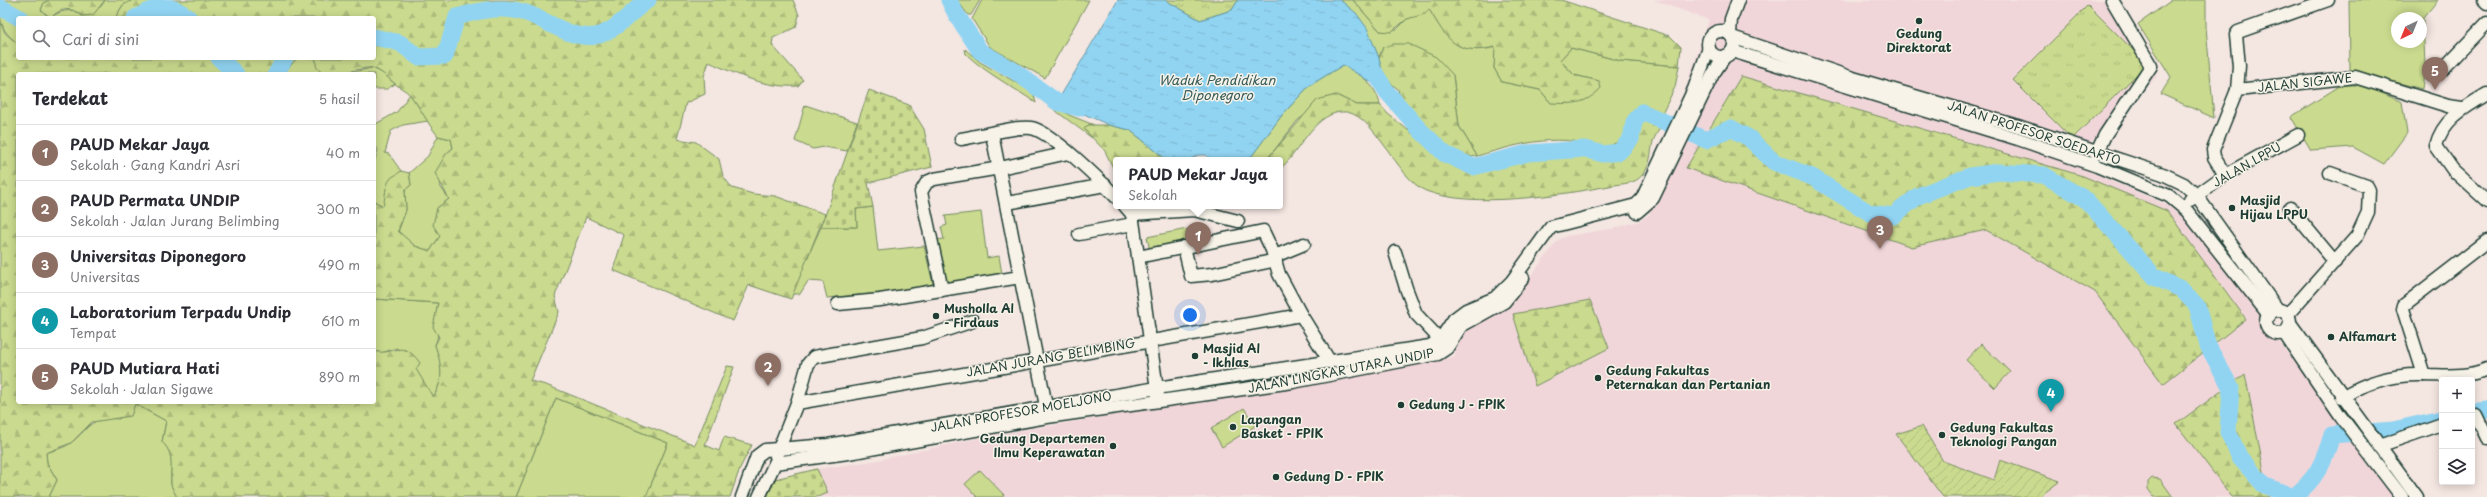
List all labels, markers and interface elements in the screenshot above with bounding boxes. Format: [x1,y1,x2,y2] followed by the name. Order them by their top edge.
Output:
[2391,12,2427,48] north arrow
[16,16,376,60] search box
[1914,16,1924,26] marker: Gedung Direktorat
[1886,24,1952,56] place label: Gedung Direktorat
[30,27,52,49] icon: search
[62,27,139,50] text: Cari di sini
[2422,57,2448,90] pin: 5
[2257,68,2353,96] street label: JALAN SIGAWE
[1159,70,1276,104] water label: Waduk Pendidikan Diponegoro
[32,85,108,111] text: Terdekat
[319,89,360,108] text: 5 hasil
[1945,95,2123,169] street label: JALAN PROFESOR SOEDARTO
[70,132,210,155] text: PAUD Mekar Jaya
[2209,137,2284,191] street label: JALAN LPPU
[42,143,48,162] text: 1
[326,143,360,162] text: 40 m
[70,155,240,174] text: Sekolah · Gang Kandri Asri
[1113,157,1283,209] popup
[1128,162,1268,185] text: PAUD Mekar Jaya
[1128,185,1177,204] text: Sekolah
[70,188,240,211] text: PAUD Permata UNDIP
[2240,191,2308,223] place label: Masjid Hijau LPPU
[40,199,50,218] text: 2
[316,199,360,218] text: 300 m
[2227,203,2237,213] marker: Masjid Hijau LPPU
[70,211,280,230] text: Sekolah · Jalan Jurang Belimbing
[1867,216,1893,249] pin: 3
[1185,222,1211,255] pin: 1
[70,244,246,267] text: Universitas Diponegoro
[41,255,49,274] text: 3
[318,255,360,274] text: 490 m
[70,267,140,286] text: Universitas
[944,299,1014,331] place label: Musholla Al - Firdaus
[70,300,291,323] text: Laboratorium Terpadu Undip
[1180,305,1200,325] your location
[41,311,49,330] text: 4
[321,311,360,330] text: 610 m
[931,311,941,321] marker: Musholla Al - Firdaus
[70,323,116,342] text: Tempat
[2339,327,2397,345] place label: Alfamart
[2326,332,2336,342] marker: Alfamart
[965,333,1137,381] street label: JALAN JURANG BELIMBING
[1203,339,1260,371] place label: Masjid Al - Ikhlas
[1246,343,1436,397] street label: JALAN LINGKAR UTARA UNDIP
[1190,351,1200,361] marker: Masjid Al - Ikhlas
[755,353,781,386] pin: 2
[70,356,219,379] text: PAUD Mutiara Hati
[1606,361,1770,393] place label: Gedung Fakultas Peternakan dan Pertanian
[41,367,49,386] text: 5
[319,367,360,386] text: 890 m
[1593,373,1603,383] marker: Gedung Fakultas Peternakan dan Pertanian
[2439,377,2475,485] map controls
[2439,377,2475,413] button: +
[70,379,213,398] text: Sekolah · Jalan Sigawe
[2038,379,2064,412] pin: 4
[929,386,1113,436] street label: JALAN PROFESOR MOELJONO
[1409,395,1506,413] place label: Gedung J - FPIK
[1396,400,1406,410] marker: Gedung J - FPIK
[1241,410,1323,442] place label: Lapangan Basket - FPIK
[2439,413,2475,449] button: −
[1950,418,2057,450] place label: Gedung Fakultas Teknologi Pangan
[1228,422,1238,432] marker: Lapangan Basket - FPIK
[980,429,1105,461] place label: Gedung Departemen Ilmu Keperawatan
[1937,430,1947,440] marker: Gedung Fakultas Teknologi Pangan
[1108,441,1118,451] marker: Gedung Departemen Ilmu Keperawatan
[2439,449,2475,485] button: layers
[1284,467,1384,485] place label: Gedung D - FPIK
[1271,472,1281,482] marker: Gedung D - FPIK

